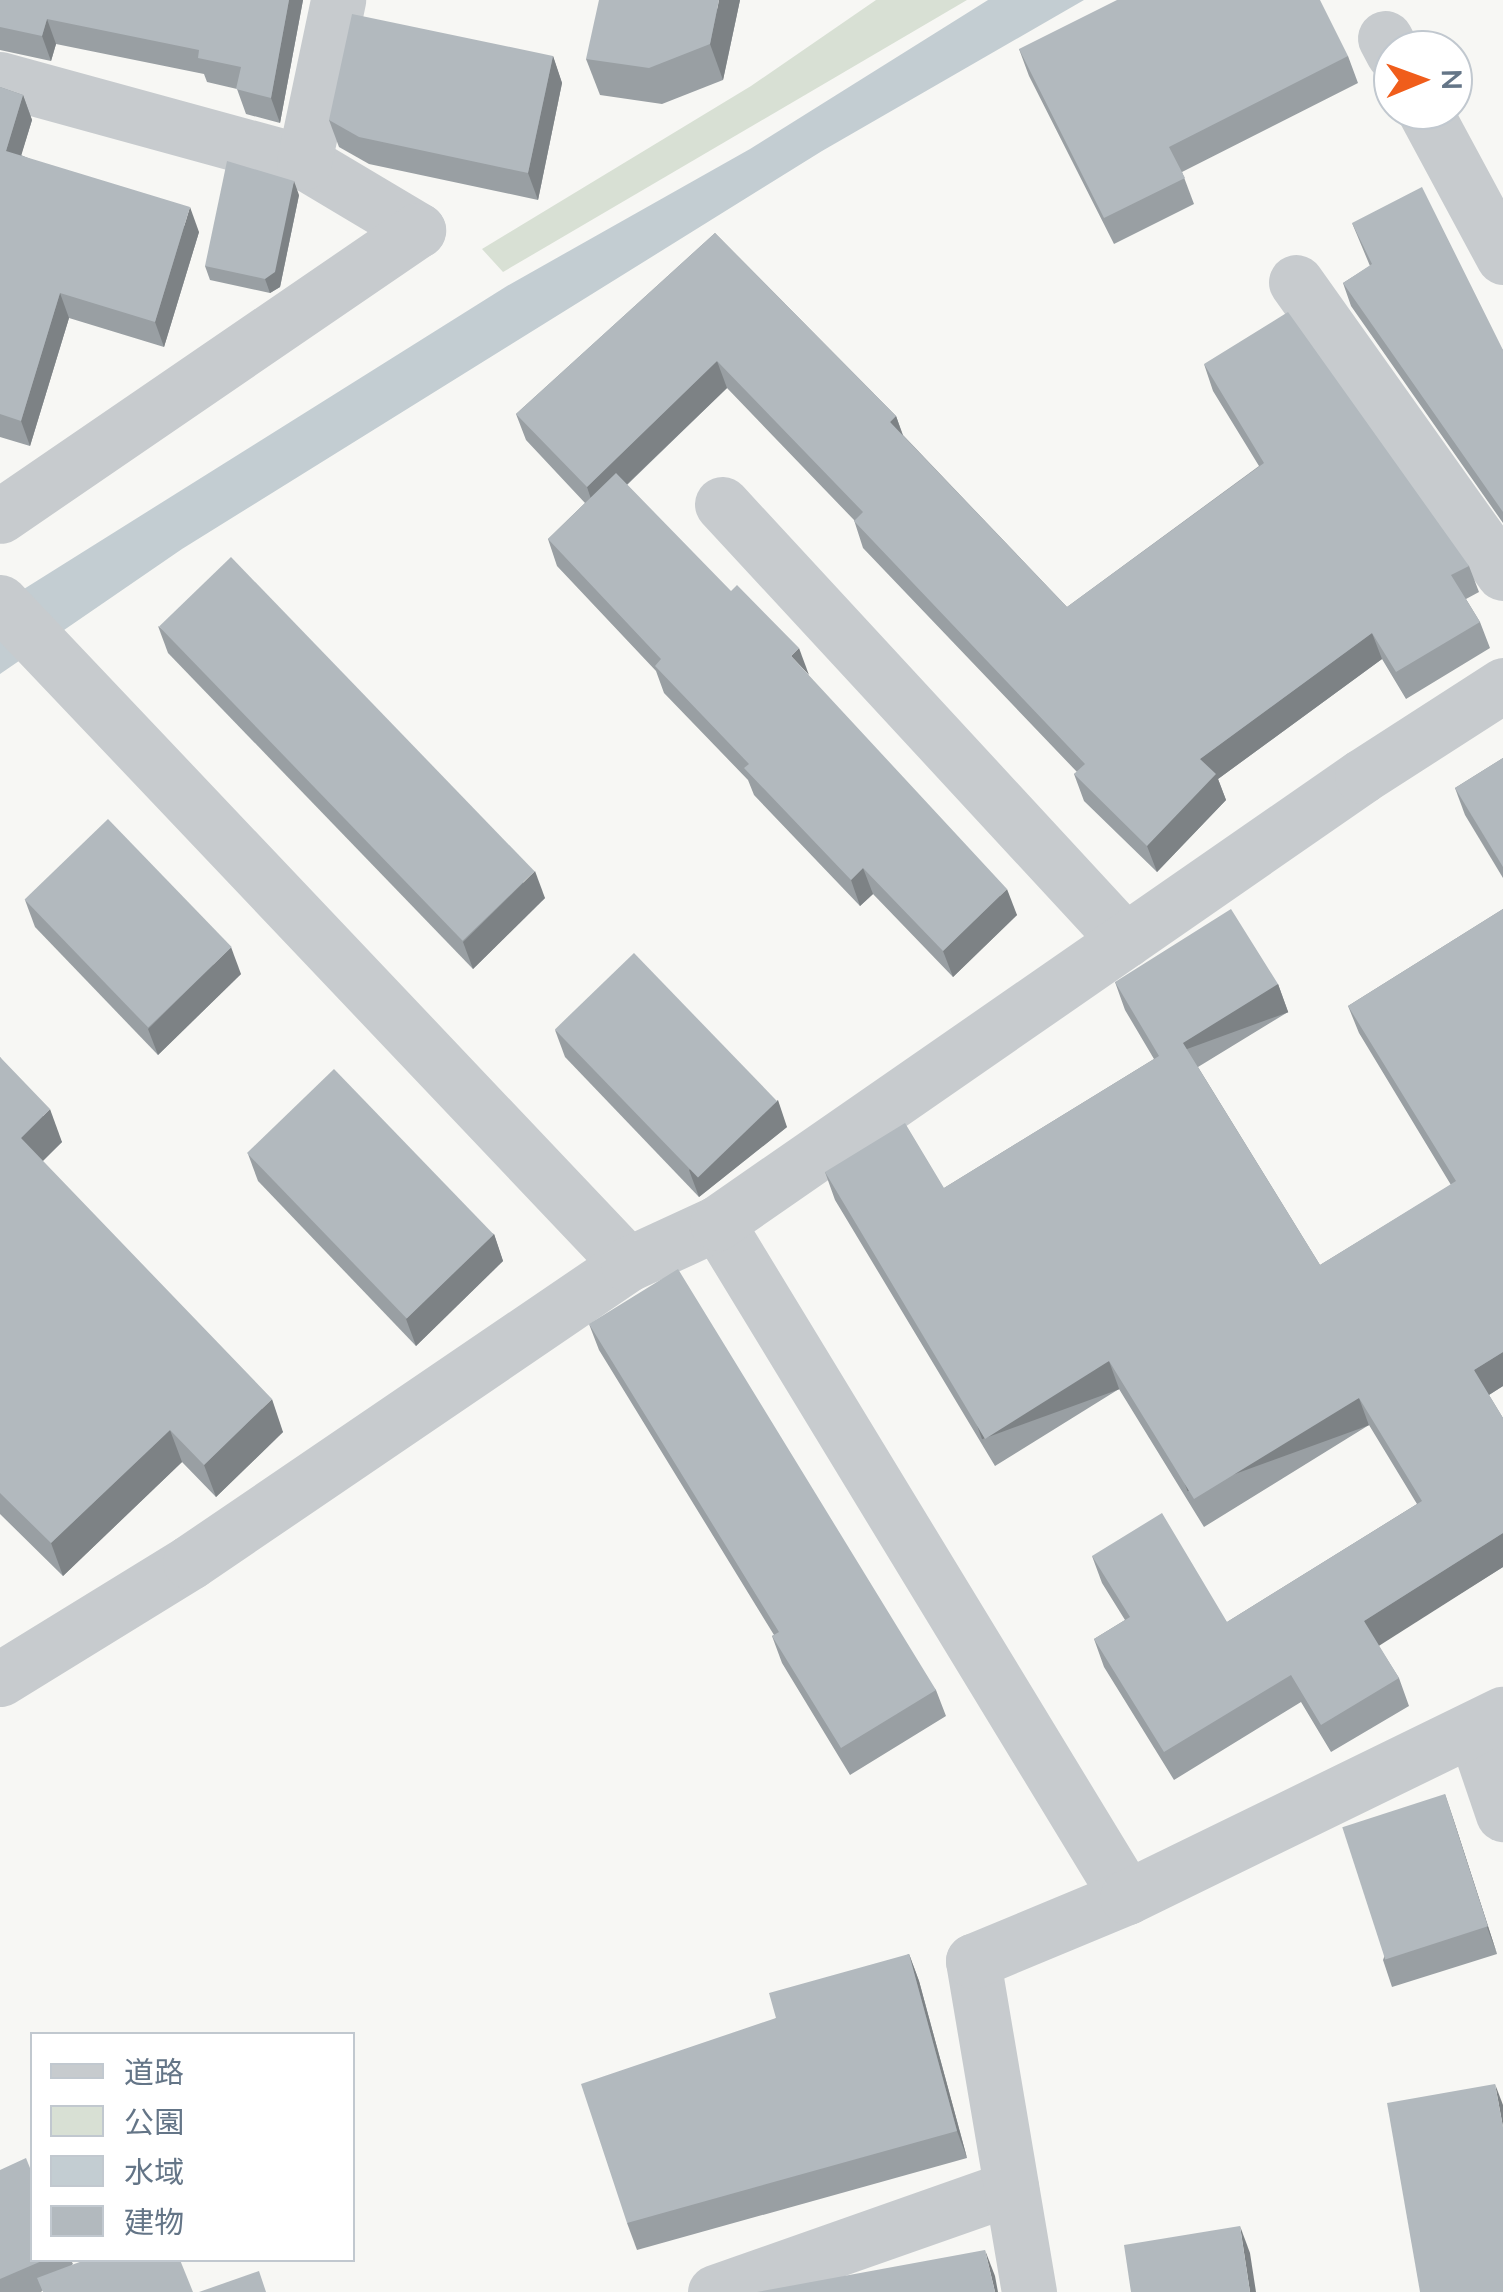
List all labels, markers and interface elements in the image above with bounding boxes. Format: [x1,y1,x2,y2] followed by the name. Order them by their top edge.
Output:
[1373,30,1473,130] north arrow
[1432,69,1470,90] text: N
[30,2032,355,2262] legend
[124,2053,184,2094] text: 道路
[124,2103,184,2144] text: 公園
[124,2153,184,2194] text: 水域
[124,2203,184,2244] text: 建物

